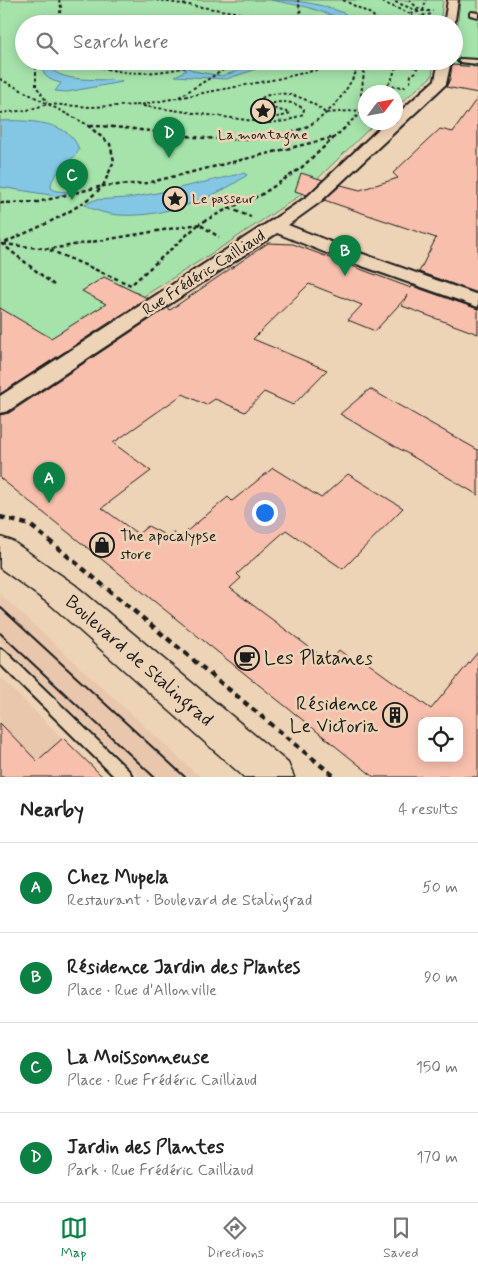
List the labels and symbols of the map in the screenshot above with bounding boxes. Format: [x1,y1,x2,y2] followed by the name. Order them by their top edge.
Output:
[358,85,403,130] north arrow
[250,98,276,124] place icon: La montagne
[153,117,185,158] pin: D
[218,126,308,146] place label: La montagne
[56,159,88,200] pin: C
[162,186,188,212] place icon: Le passeur
[192,190,255,208] place label: Le passeur
[139,225,269,321] street label: Rue Frédéric Cailliaud
[329,235,361,276] pin: B
[33,462,65,503] pin: A
[252,500,278,526] your location
[120,526,217,565] place label: The apocalypse store
[89,532,115,558] shop icon: The apocalypse store
[58,590,218,734] street label: Boulevard de Stalingrad
[234,645,260,671] cafe icon: Les Platanes
[264,646,374,671] place label: Les Platanes
[290,692,379,739] place label: Résidence Le Victoria
[382,702,408,728] building icon: Résidence Le Victoria

